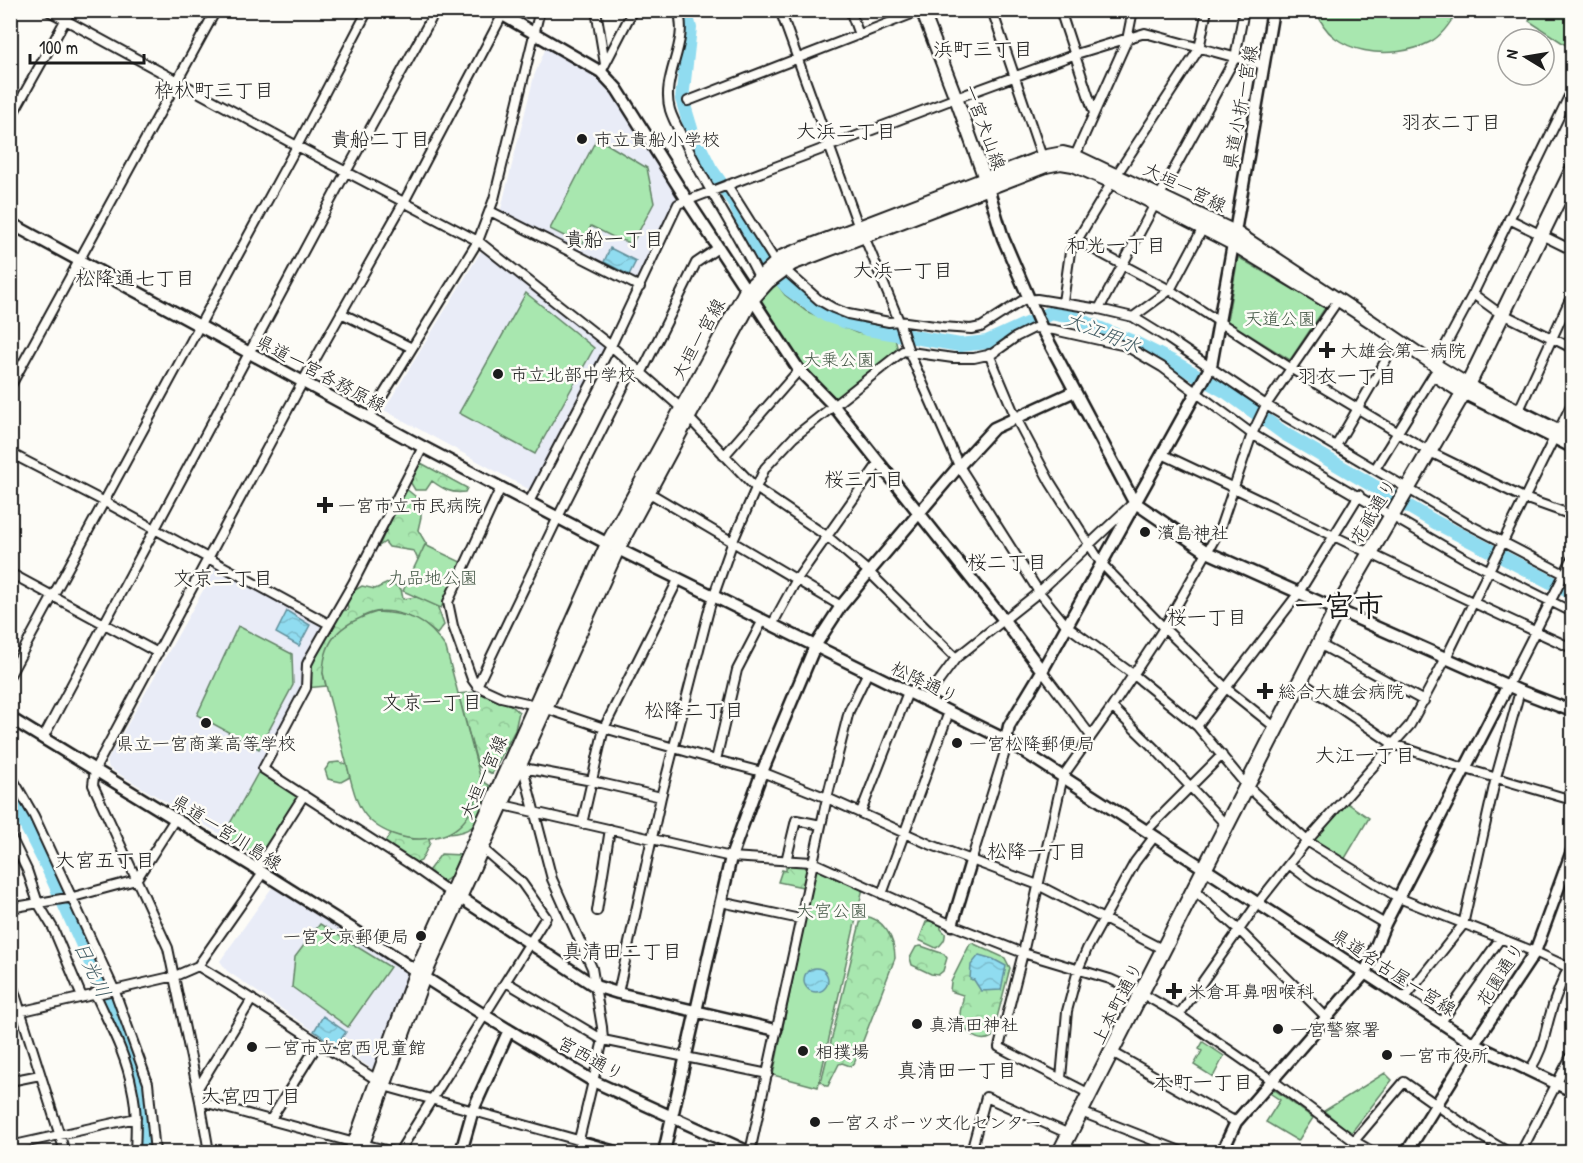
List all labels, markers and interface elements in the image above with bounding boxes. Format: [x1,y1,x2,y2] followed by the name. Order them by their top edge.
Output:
[30,27,144,65] scale bar
[1496,27,1556,87] north arrow
[39,35,78,60] text: 100 m
[933,35,1033,62] district label: 浜町三丁目
[1217,43,1263,171] street label: 県道小折一宮線
[1500,47,1523,60] text: N
[154,76,274,103] district label: 枠杁町三丁目
[958,80,1012,174] street label: 一宮犬山線
[1401,108,1501,135] district label: 羽衣二丁目
[796,117,896,144] district label: 大浜二丁目
[330,125,430,152] district label: 貴船二丁目
[594,127,720,152] place label: 市立貴船小学校
[575,132,589,146] marker: 市立貴船小学校
[1139,156,1231,218] street label: 大垣一宮線
[564,225,664,252] district label: 貴船一丁目
[1066,231,1166,258] district label: 和光一丁目
[853,256,953,283] district label: 大浜一丁目
[75,264,195,291] district label: 松降通七丁目
[665,294,731,384] street label: 大垣一宮線
[1061,304,1145,360] water label: 大江用水
[1244,306,1316,331] park label: 天道公園
[252,328,390,418] street label: 県道一宮各務原線
[1340,338,1466,363] place label: 大雄会第一病院
[1318,341,1336,359] marker: 大雄会第一病院
[803,347,875,372] park label: 大乗公園
[510,362,636,387] place label: 市立北部中学校
[1297,362,1397,389] district label: 羽衣一丁目
[491,367,505,381] marker: 市立北部中学校
[824,465,904,492] district label: 桜三丁目
[1344,474,1402,548] street label: 花祇通り
[338,493,482,518] place label: 一宮市立市民病院
[316,496,334,514] marker: 一宮市立市民病院
[1157,520,1229,545] place label: 濱島神社
[1138,525,1152,539] marker: 濱島神社
[967,548,1047,575] district label: 桜二丁目
[173,564,273,591] district label: 文京二丁目
[388,565,478,590] park label: 九品地公園
[1294,585,1384,625] district label: 一宮市
[1167,603,1247,630] district label: 桜一丁目
[887,655,963,709] street label: 松降通り
[1278,679,1404,704] place label: 総合大雄会病院
[1256,682,1274,700] marker: 総合大雄会病院
[382,688,482,715] district label: 文京一丁目
[644,696,744,723] district label: 松降二丁目
[199,716,213,730] marker: 県立一宮商業高等学校
[116,731,296,756] place label: 県立一宮商業高等学校
[453,731,513,823] street label: 大垣一宮線
[969,731,1095,756] place label: 一宮松降郵便局
[950,736,964,750] marker: 一宮松降郵便局
[1315,741,1415,768] district label: 大江一丁目
[167,788,287,876] street label: 県道一宮川島線
[987,837,1087,864] district label: 松降一丁目
[55,846,155,873] district label: 大宮五丁目
[796,898,868,923] park label: 大宮公園
[1327,922,1461,1022] street label: 県道名古屋一宮線
[283,924,409,949] place label: 一宮文京郵便局
[414,929,428,943] marker: 一宮文京郵便局
[68,936,118,1002] water label: 日光川
[562,937,682,964] district label: 真清田二丁目
[1470,937,1530,1011] street label: 花園通り
[1085,957,1149,1049] street label: 上本町通り
[1188,979,1314,1004] place label: 米倉耳鼻咽喉科
[1165,982,1183,1000] marker: 米倉耳鼻咽喉科
[929,1012,1019,1037] place label: 真清田神社
[910,1017,924,1031] marker: 真清田神社
[1290,1017,1380,1042] place label: 一宮警察署
[1271,1022,1285,1036] marker: 一宮警察署
[553,1030,629,1086] street label: 宮西通り
[264,1035,426,1060] place label: 一宮市立宮西児童館
[815,1039,869,1064] place label: 相撲場
[245,1040,259,1054] marker: 一宮市立宮西児童館
[1399,1043,1489,1068] place label: 一宮市役所
[796,1044,810,1058] marker: 相撲場
[1380,1048,1394,1062] marker: 一宮市役所
[897,1056,1017,1083] district label: 真清田一丁目
[1153,1068,1253,1095] district label: 本町一丁目
[201,1082,301,1109] district label: 大宮四丁目
[827,1110,1042,1135] place label: 一宮スポーツ文化センター
[808,1115,822,1129] marker: 一宮スポーツ文化センター

